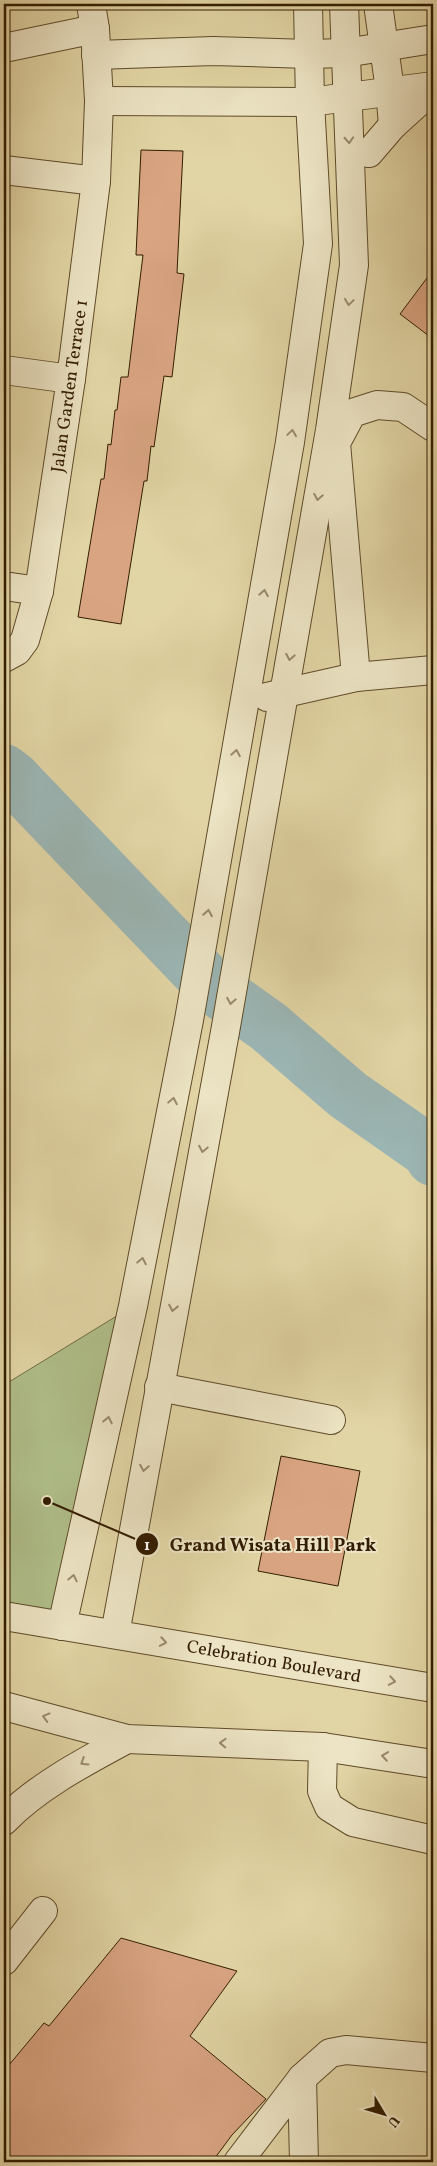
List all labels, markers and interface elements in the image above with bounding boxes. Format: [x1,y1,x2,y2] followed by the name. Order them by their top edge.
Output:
[343,136,354,144] one-way arrow
[46,298,95,474] street label: Jalan Garden Terrace 1
[344,298,355,306] one-way arrow
[286,428,297,436] one-way arrow
[314,493,324,501] one-way arrow
[259,589,269,597] one-way arrow
[285,653,295,661] one-way arrow
[231,749,241,757] one-way arrow
[202,909,212,917] one-way arrow
[226,996,236,1005] one-way arrow
[167,1097,178,1106] one-way arrow
[199,1144,209,1153] one-way arrow
[136,1256,147,1265] one-way arrow
[169,1304,179,1313] one-way arrow
[102,1415,113,1424] one-way arrow
[140,1464,150,1473] one-way arrow
[134,1527,387,1561] callout: Grand Wisata Hill Park
[170,1533,377,1559] text: Grand Wisata Hill Park
[144,1536,150,1557] text: 1
[67,1574,78,1583] one-way arrow
[185,1635,363,1690] street label: Celebration Boulevard
[158,1636,167,1646] one-way arrow
[387,1676,396,1686] one-way arrow
[42,1712,51,1723] one-way arrow
[219,1737,227,1748] one-way arrow
[381,1752,389,1762] one-way arrow
[81,1756,90,1766] one-way arrow
[360,2088,410,2138] north arrow
[382,2111,404,2131] text: U

